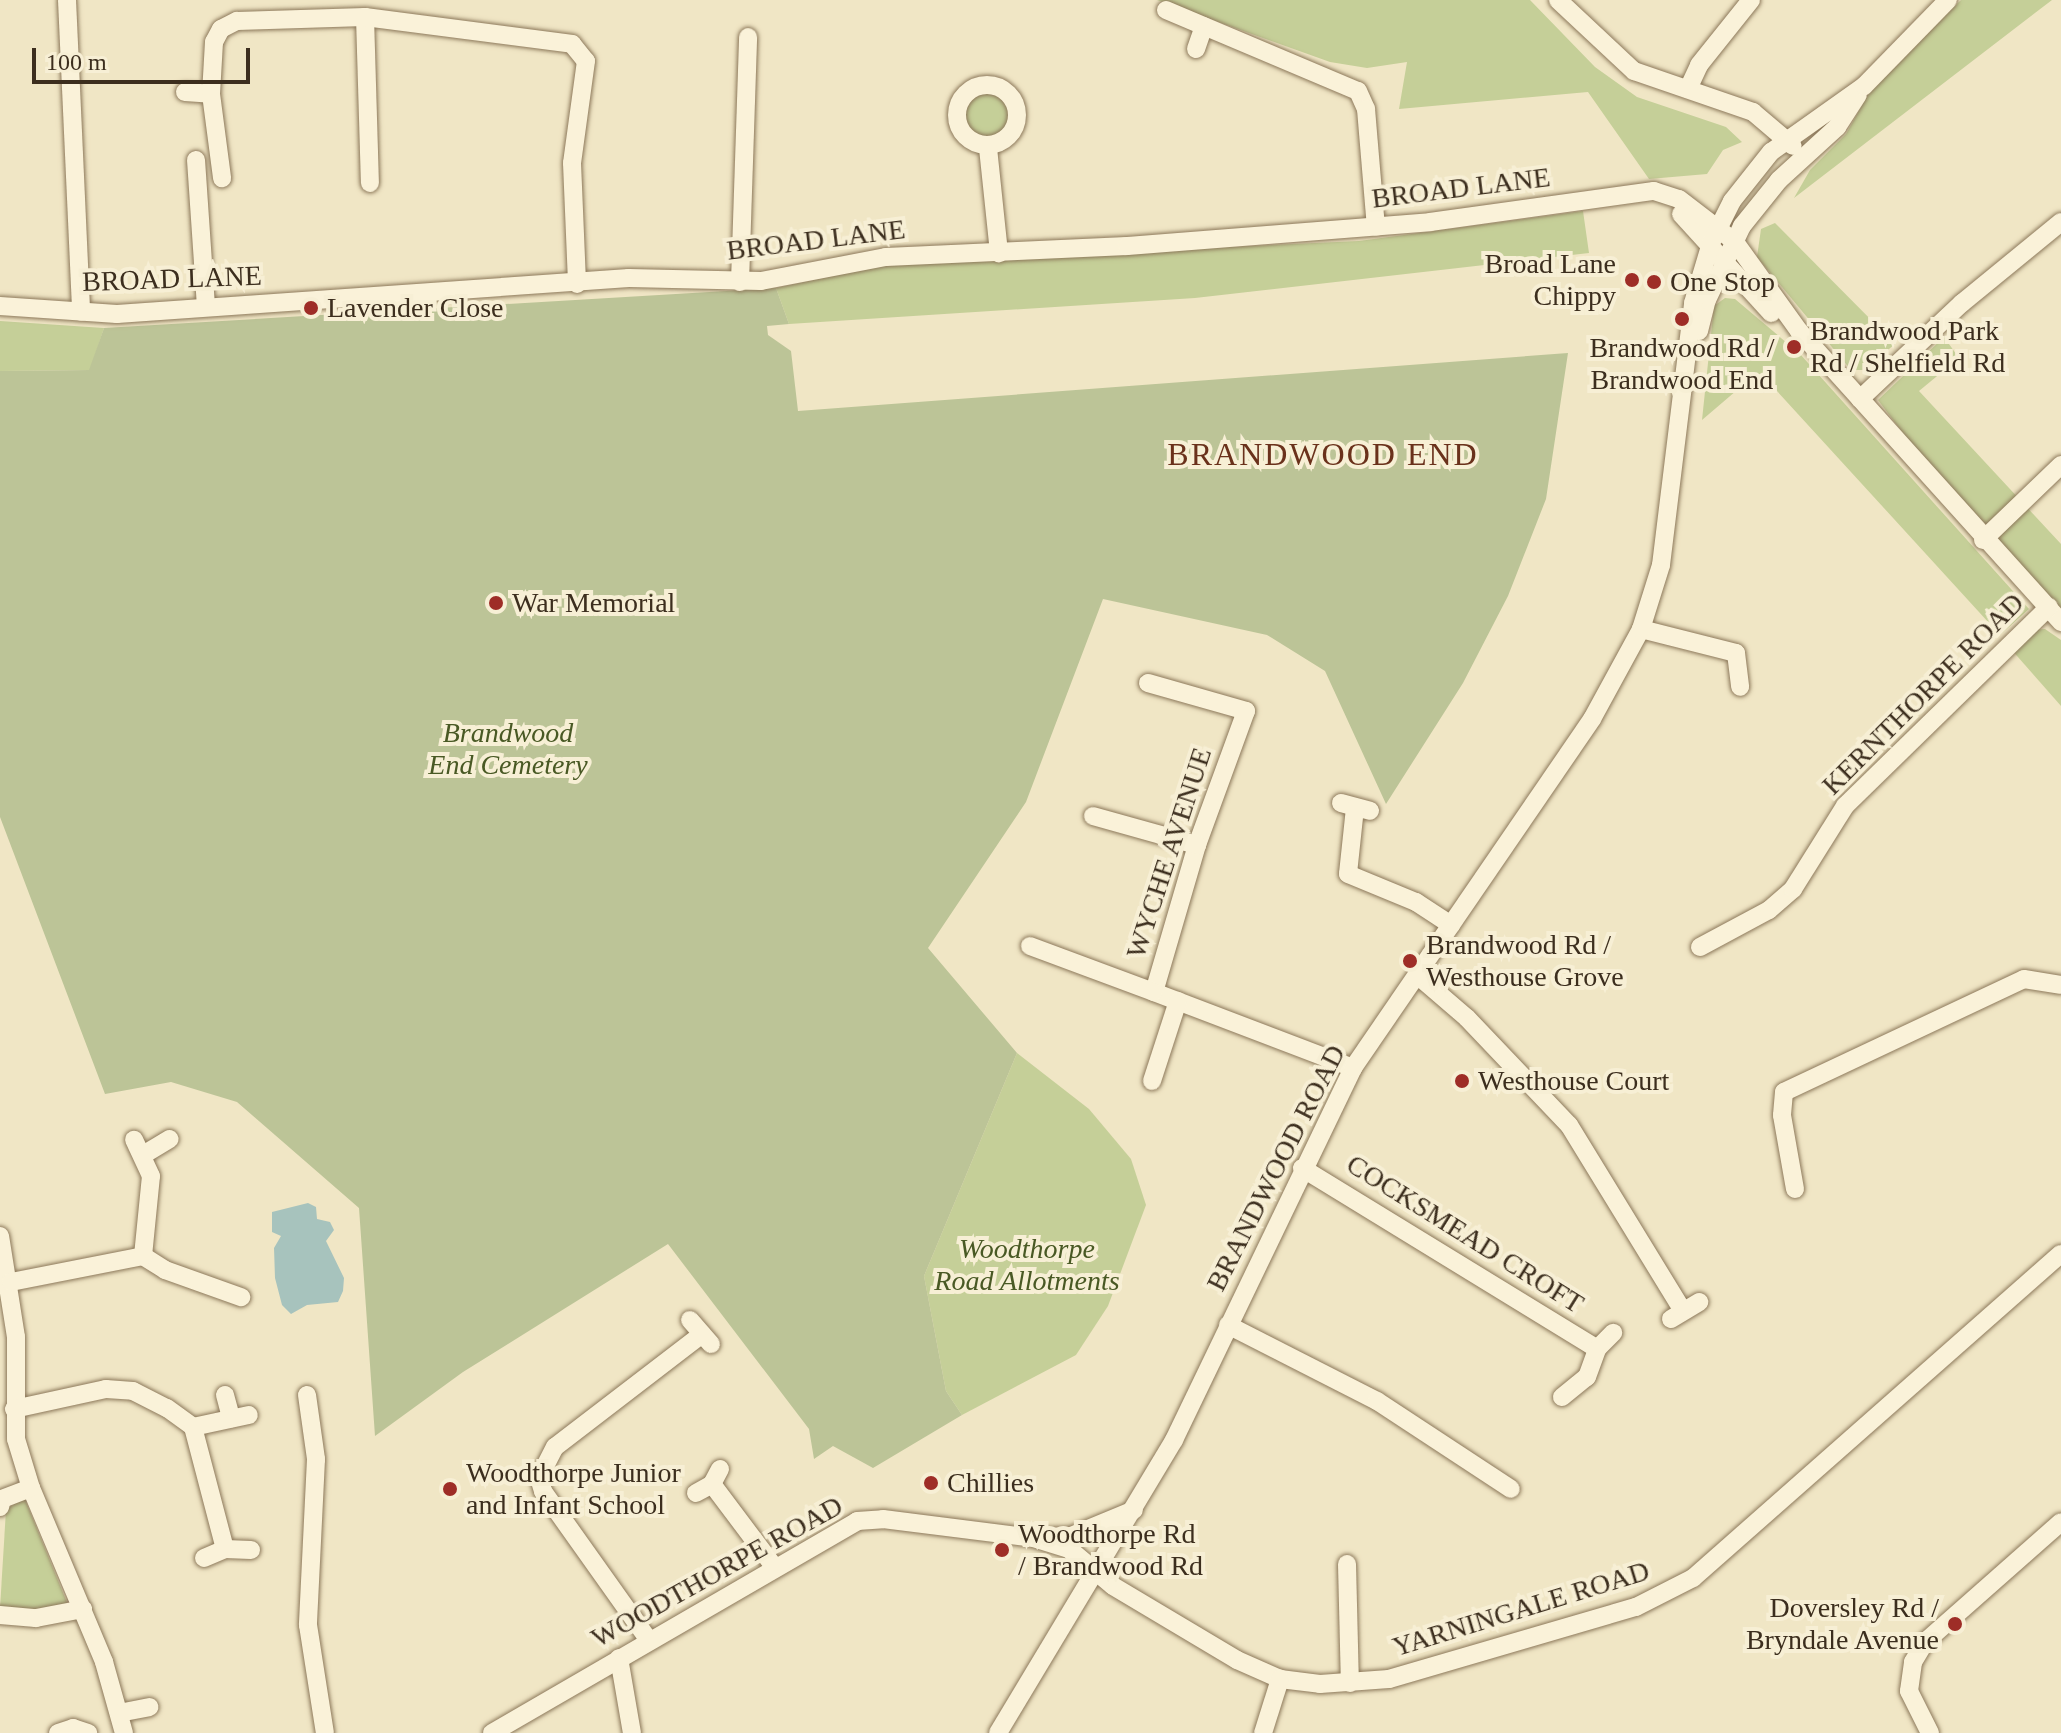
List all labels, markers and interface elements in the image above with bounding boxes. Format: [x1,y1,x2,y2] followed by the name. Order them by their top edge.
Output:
[36,32,254,82] scale bar
[46,49,107,75] text: 100 m
[1370,160,1552,216] street label: BROAD LANE
[725,212,907,268] street label: BROAD LANE
[1485,247,1616,313] place label: Broad Lane Chippy
[82,259,262,299] street label: BROAD LANE
[1670,265,1775,299] place label: One Stop
[1623,271,1641,289] marker: Broad Lane Chippy
[1645,273,1663,291] marker: One Stop
[327,291,503,325] place label: Lavender Close
[302,299,320,317] marker: Lavender Close
[1673,310,1691,328] marker: Brandwood Rd / Brandwood End
[1810,314,2005,380] place label: Brandwood Park Rd / Shelfield Rd
[1589,331,1775,397] place label: Brandwood Rd / Brandwood End
[1785,338,1803,356] marker: Brandwood Park Rd / Shelfield Rd
[1167,435,1479,473] district label: BRANDWOOD END
[512,586,675,620] place label: War Memorial
[1815,586,2031,802] street label: KERNTHORPE ROAD
[487,594,505,612] marker: War Memorial
[428,716,588,782] park label: Brandwood End Cemetery
[1119,743,1219,963] street label: WYCHE AVENUE
[1426,928,1624,994] place label: Brandwood Rd / Westhouse Grove
[1401,952,1419,970] marker: Brandwood Rd / Westhouse Grove
[1199,1039,1353,1297] street label: BRANDWOOD ROAD
[1478,1064,1669,1098] place label: Westhouse Court
[1453,1072,1471,1090] marker: Westhouse Court
[1340,1147,1590,1321] street label: COCKSMEAD CROFT
[934,1232,1120,1298] park label: Woodthorpe Road Allotments
[466,1456,681,1522] place label: Woodthorpe Junior and Infant School
[947,1466,1034,1500] place label: Chillies
[922,1474,940,1492] marker: Chillies
[441,1480,459,1498] marker: Woodthorpe Junior and Infant School
[585,1489,849,1655] street label: WOODTHORPE ROAD
[1018,1517,1203,1583] place label: Woodthorpe Rd / Brandwood Rd
[993,1541,1011,1559] marker: Woodthorpe Rd / Brandwood Rd
[1389,1554,1653,1664] street label: YARNINGALE ROAD
[1744,1591,1939,1657] place label: Doversley Rd / Bryndale Avenue
[1946,1615,1964,1633] marker: Doversley Rd / Bryndale Avenue

